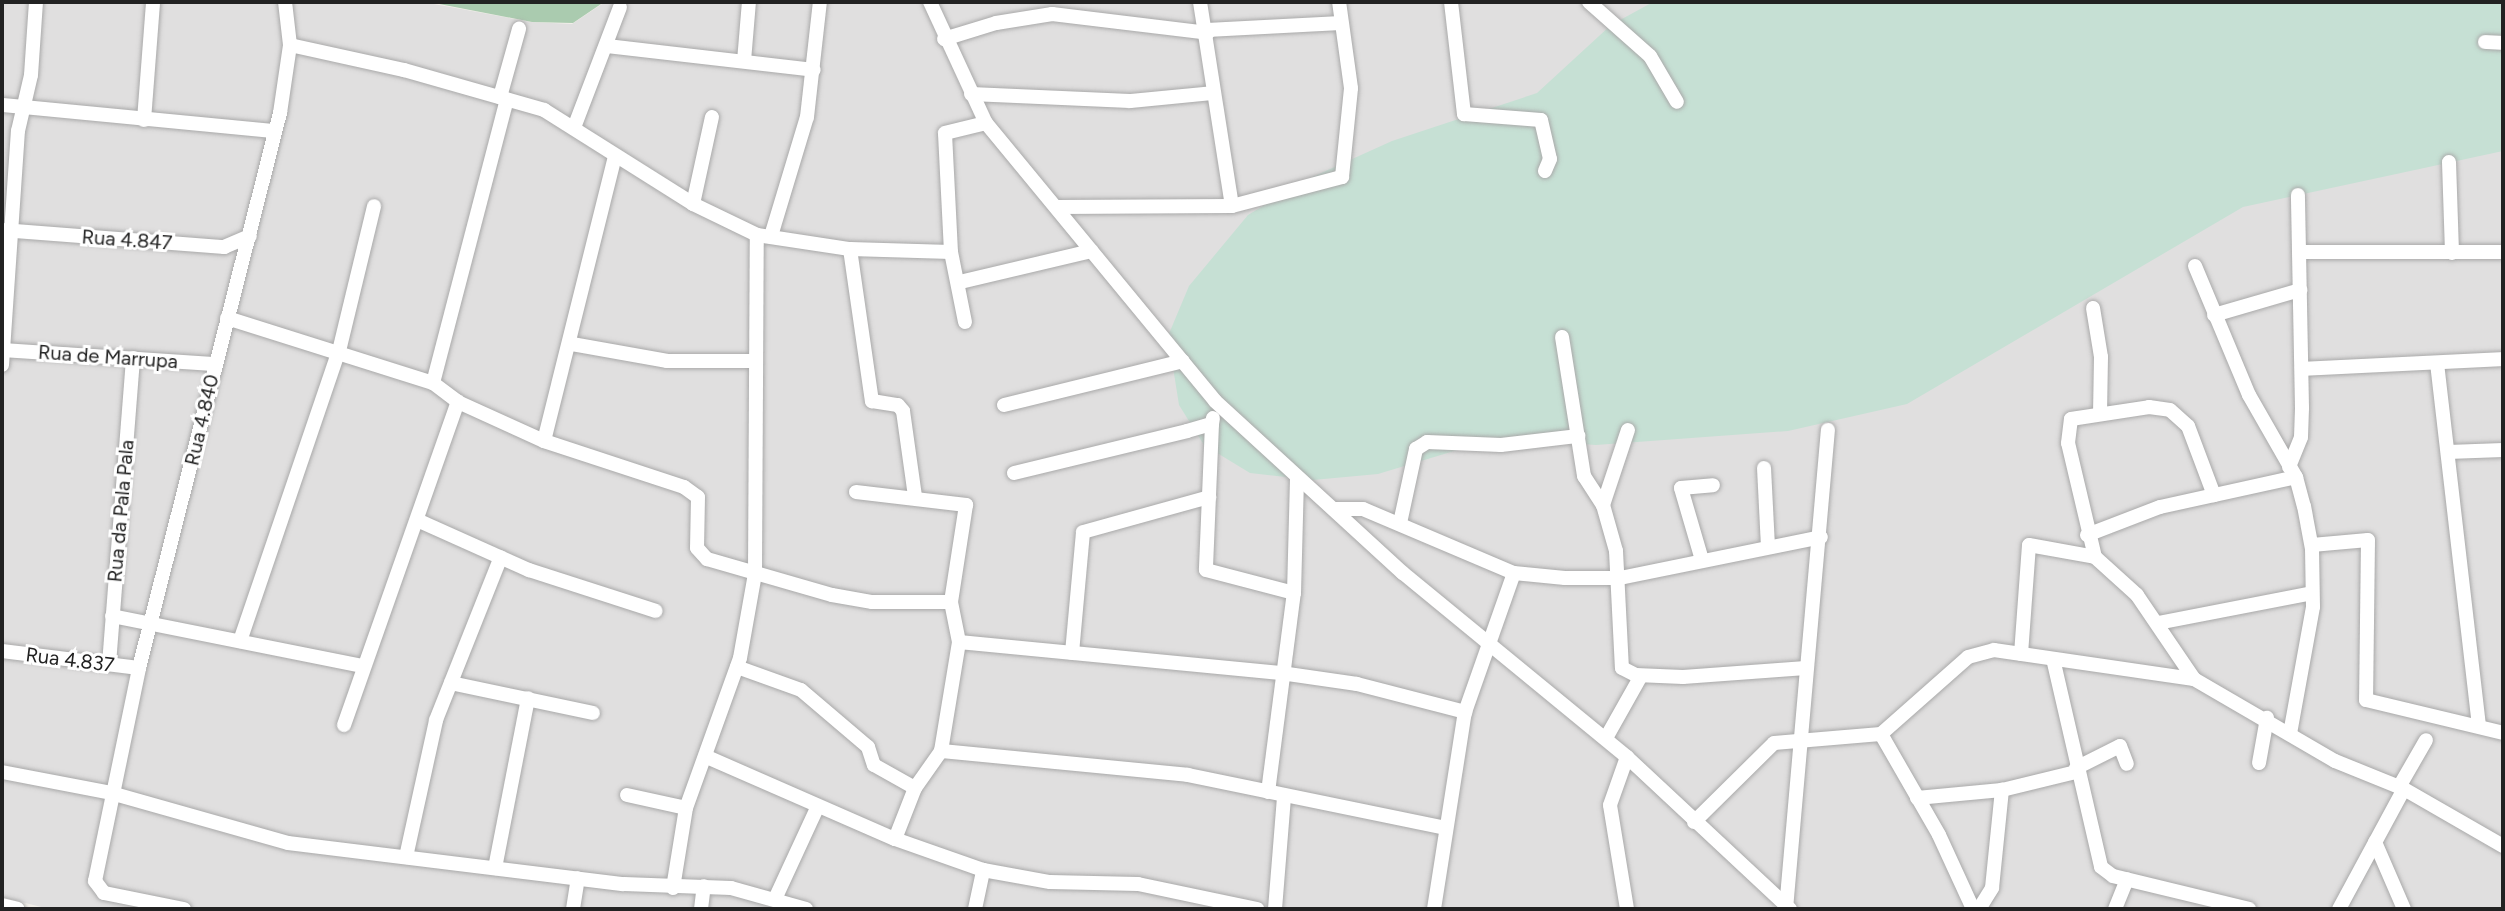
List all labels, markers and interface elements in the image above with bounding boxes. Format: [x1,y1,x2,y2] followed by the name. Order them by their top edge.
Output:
[81,225,173,255] street label: Rua 4.847
[37,340,179,374] street label: Rua de Marrupa
[180,372,224,468] street label: Rua 4.840
[103,439,139,583] street label: Rua da Pala Pala
[24,643,116,677] street label: Rua 4.837

